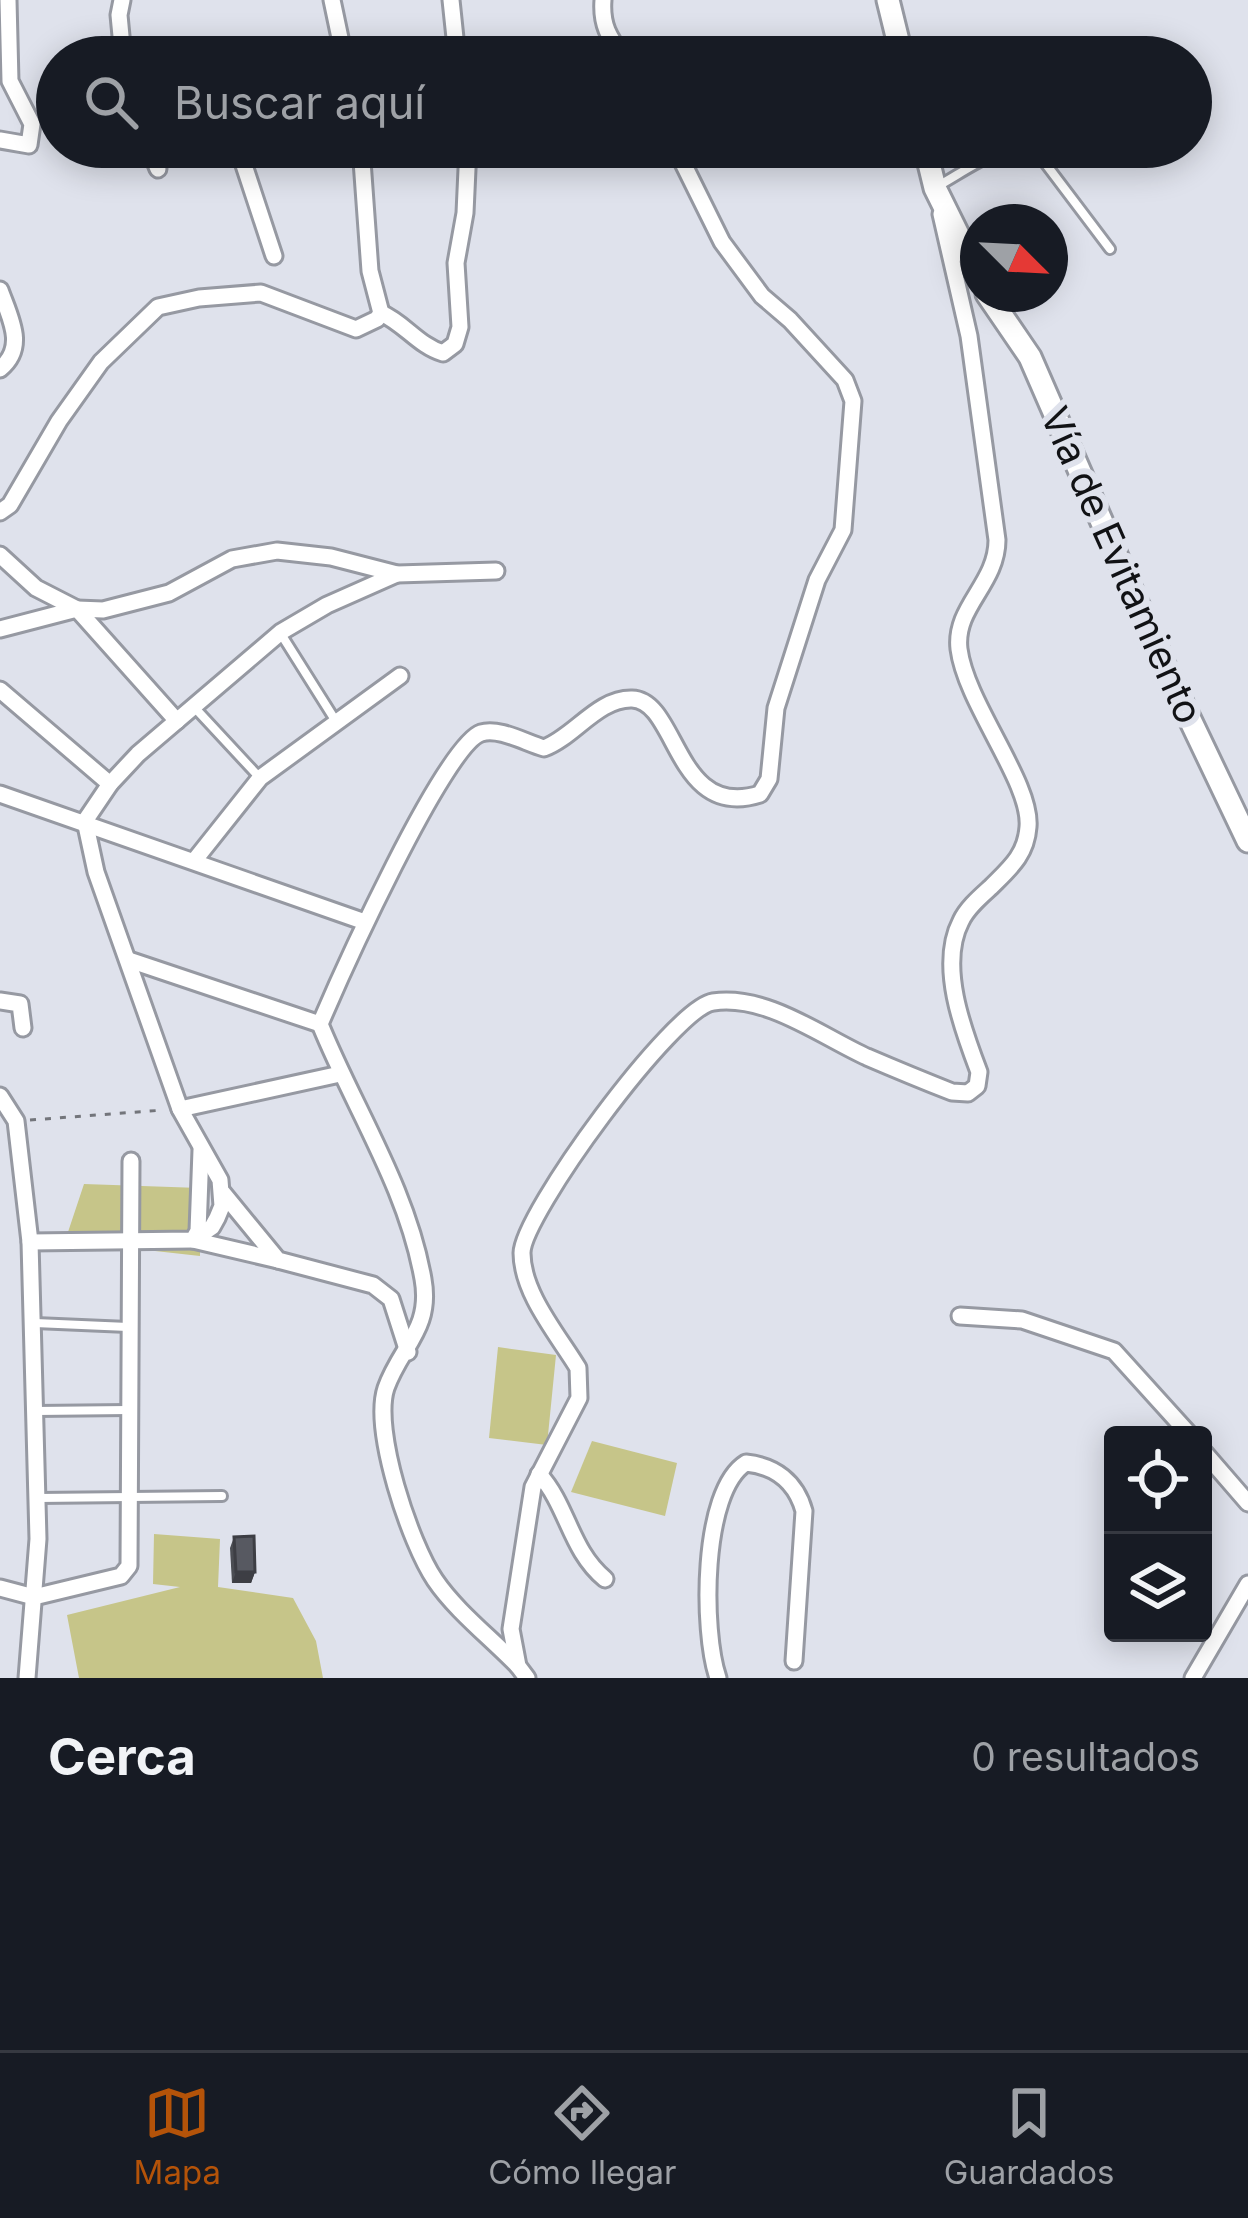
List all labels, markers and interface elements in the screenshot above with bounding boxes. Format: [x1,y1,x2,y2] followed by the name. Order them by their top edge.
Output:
[36,36,1212,168] search box
[78,69,144,135] icon: search
[174,75,425,130] text: Buscar aquí
[960,204,1068,312] north arrow
[1032,399,1213,730] street label: Vía de Evitamiento
[1104,1426,1212,1642] map controls
[1104,1426,1212,1534] button: locate
[1104,1534,1212,1642] button: layers
[48,1726,196,1787] text: Cerca
[971,1733,1200,1780] text: 0 resultados
[134,2080,221,2192] tab: Mapa
[488,2080,676,2192] tab: Cómo llegar
[944,2080,1114,2192] tab: Guardados

